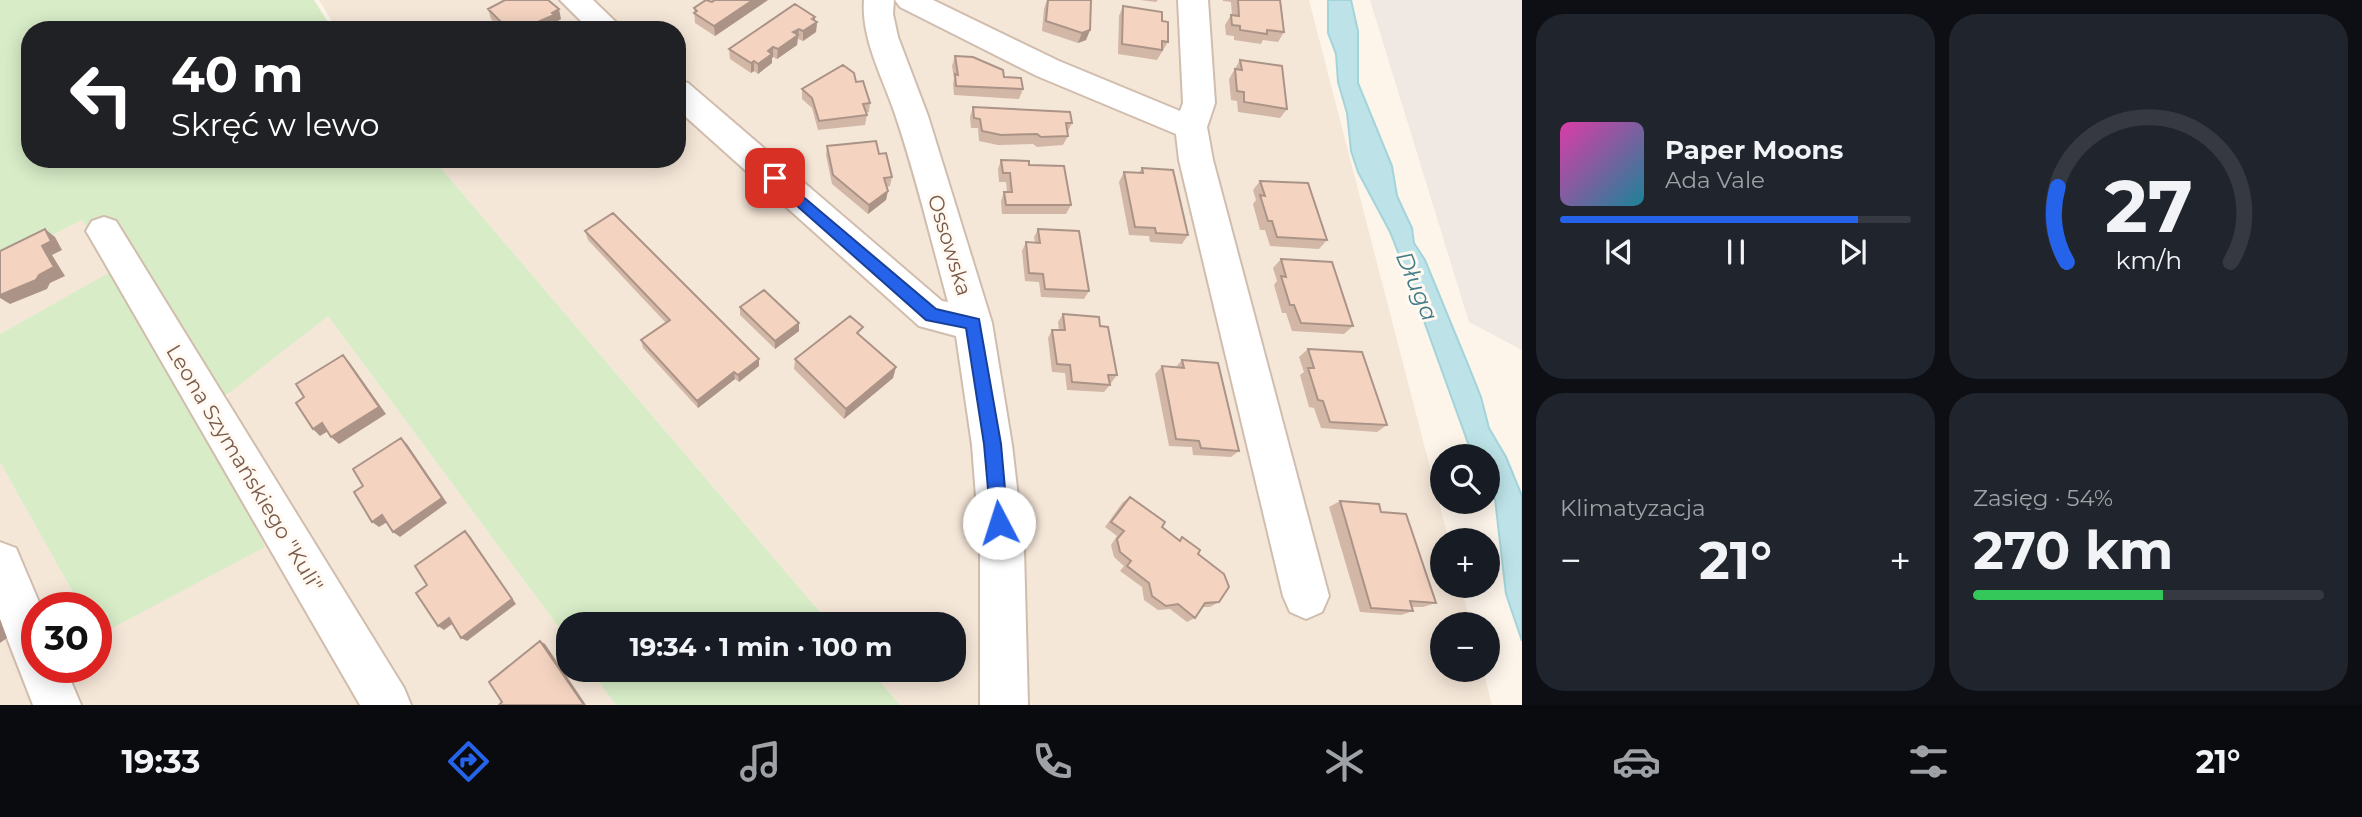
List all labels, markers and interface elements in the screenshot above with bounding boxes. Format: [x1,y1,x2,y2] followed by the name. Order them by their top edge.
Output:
[171,45,303,104] text: 40 m
[56,49,147,140] icon: left
[171,105,380,144] text: Skręć w lewo
[1665,134,1843,166] text: Paper Moons
[745,148,805,208] pin
[756,159,794,197] icon: arrive
[2104,163,2193,251] text: 27
[1665,166,1765,194] text: Ada Vale
[923,191,977,299] street label: Ossowska
[1600,233,1638,271] icon: previous
[1717,233,1755,271] icon: pause
[1834,233,1872,271] icon: next
[2115,245,2182,275] text: km/h
[1390,247,1444,325] water label: Długa
[161,340,329,596] street label: Leona Szymańskiego "Kuli"
[1430,444,1500,682] map controls
[1430,444,1500,514] button: search
[1973,484,2113,512] text: Zasięg · 54%
[962,486,1036,560] position arrow
[1560,494,1706,522] text: Klimatyzacja
[1973,519,2173,582] text: 270 km
[1430,528,1500,598] button: +
[1699,529,1772,592] text: 21°
[1560,537,1582,584] text: −
[1889,537,1911,584] text: +
[21,592,112,683] speed limit sign: 30
[1430,612,1500,682] button: −
[630,631,892,663] text: 19:34 · 1 min · 100 m
[444,737,493,786] icon: directions
[736,737,785,786] icon: music
[1028,737,1077,786] icon: phone
[1320,737,1369,786] icon: climate
[1612,737,1661,786] icon: car
[1904,737,1953,786] icon: filters
[122,742,201,781] text: 19:33
[2196,742,2240,781] text: 21°

